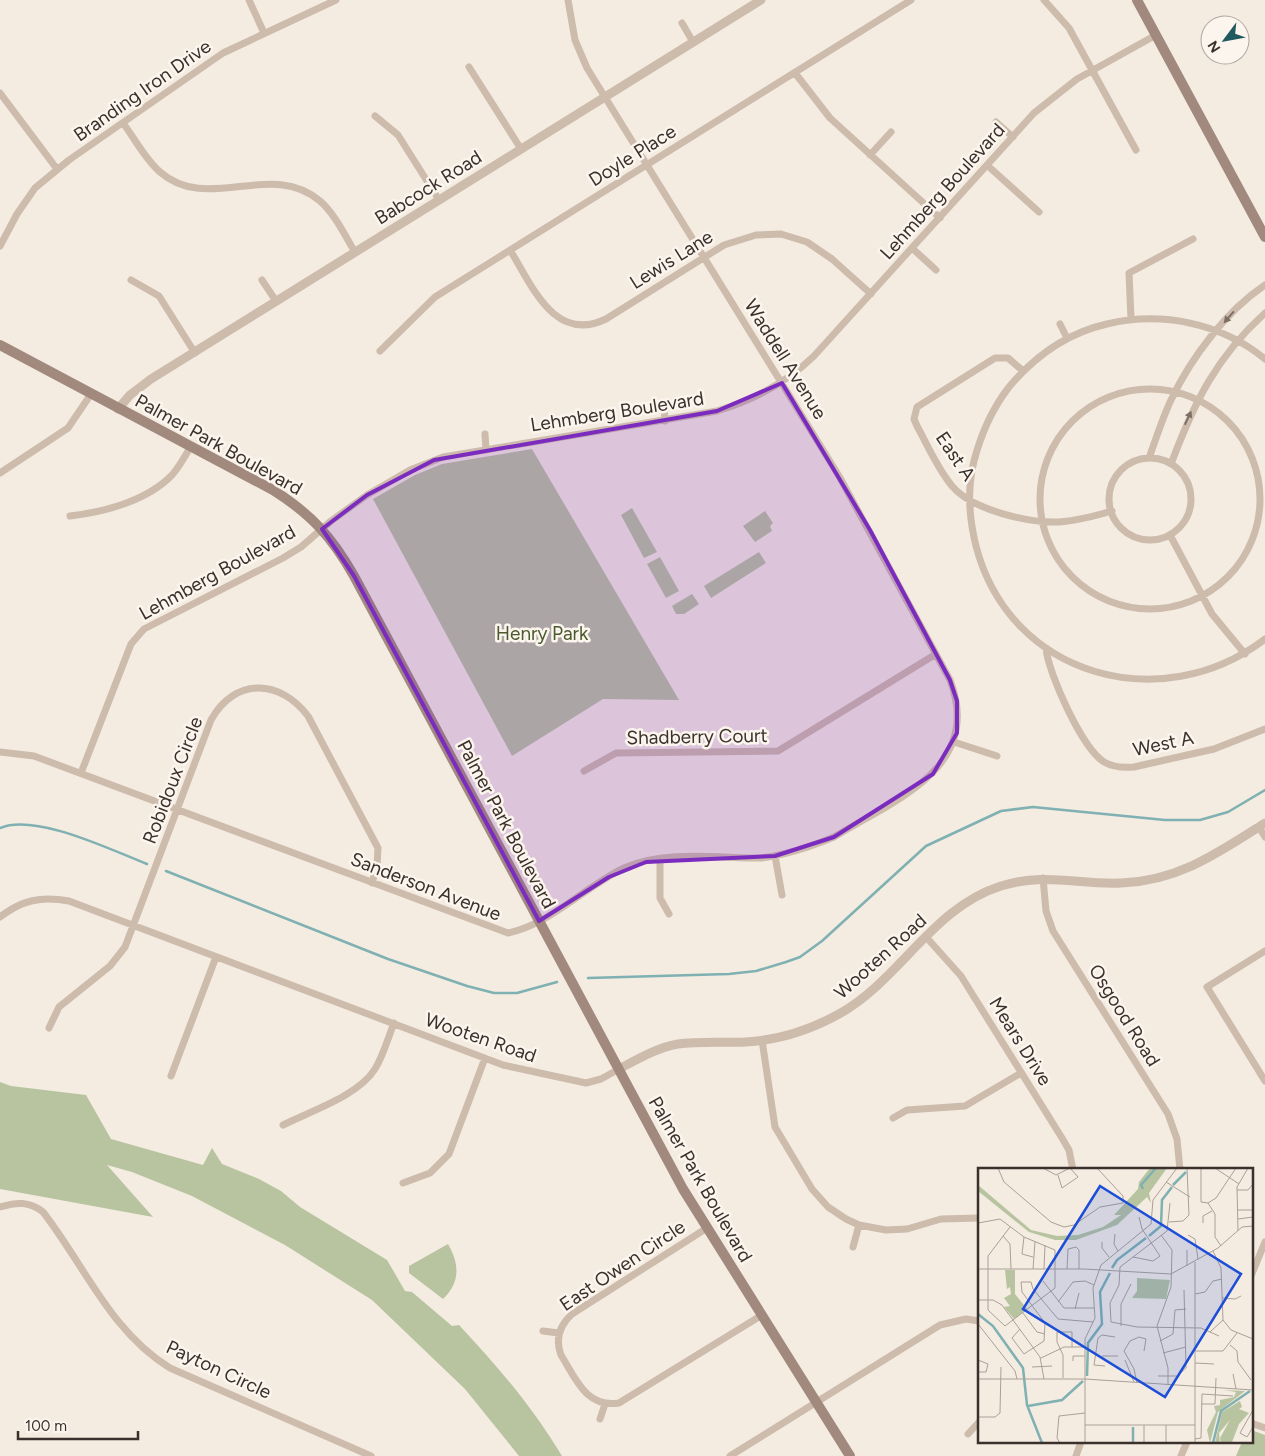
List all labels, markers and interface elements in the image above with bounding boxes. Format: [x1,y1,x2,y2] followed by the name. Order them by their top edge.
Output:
[1200,15,1250,65] north arrow
[69,34,215,146] street label: Branding Iron Drive
[1204,38,1224,56] text: N
[875,119,1010,264] street label: Lehmberg Boulevard
[584,120,680,191] street label: Doyle Place
[371,145,486,229] street label: Babcock Road
[626,225,717,294] street label: Lewis Lane
[739,295,832,423] street label: Waddell Avenue
[1223,311,1235,323] one-way arrow
[529,386,705,437] street label: Lehmberg Boulevard
[131,389,306,500] street label: Palmer Park Boulevard
[1184,411,1192,425] one-way arrow
[931,427,980,485] street label: East A
[135,520,299,625] street label: Lehmberg Boulevard
[496,622,589,645] park label: Henry Park
[138,713,207,847] street label: Robidoux Circle
[626,724,768,749] street label: Shadberry Court
[1131,726,1196,761] street label: West A
[452,736,561,912] street label: Palmer Park Boulevard
[347,847,504,926] street label: Sanderson Avenue
[830,909,931,1004] street label: Wooten Road
[1084,960,1165,1071] street label: Osgood Road
[984,993,1057,1090] street label: Mears Drive
[422,1008,539,1067] street label: Wooten Road
[644,1092,757,1266] street label: Palmer Park Boulevard
[978,1168,1252,1444] inset map
[555,1215,689,1316] street label: East Owen Circle
[163,1335,275,1404] street label: Payton Circle
[18,1408,138,1440] scale bar
[25,1417,67,1435] text: 100 m

